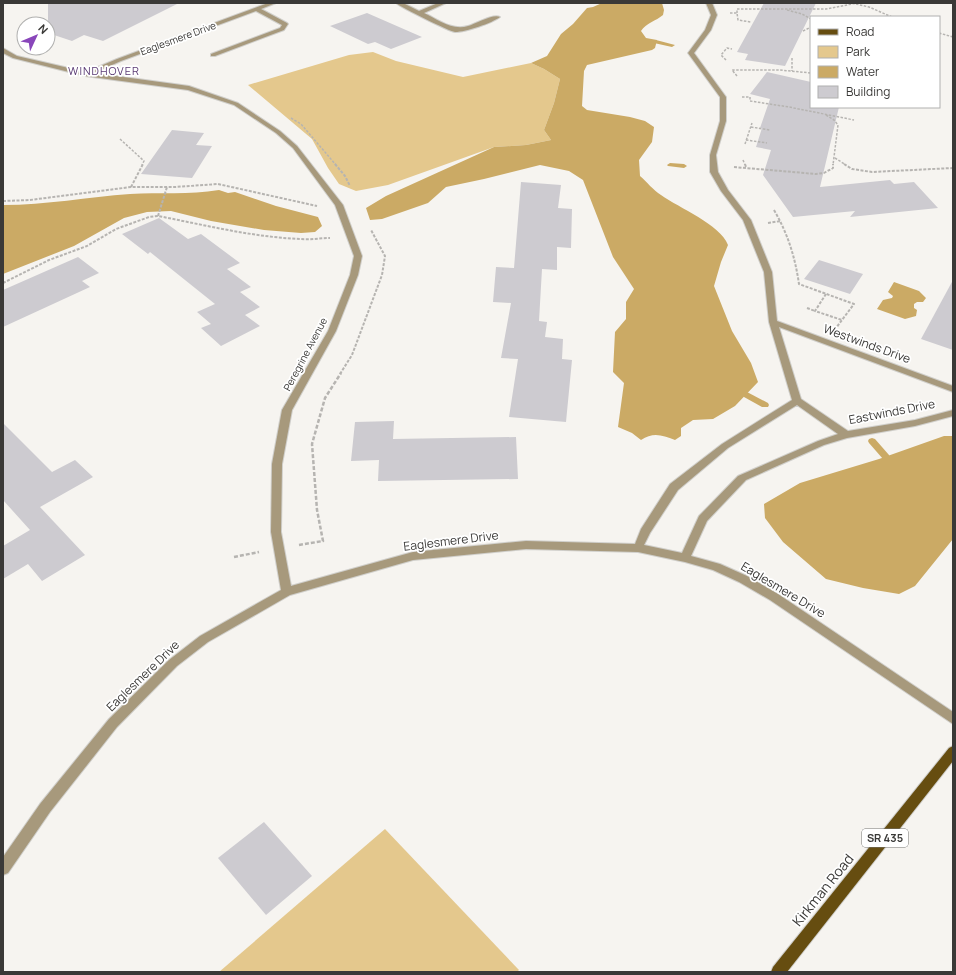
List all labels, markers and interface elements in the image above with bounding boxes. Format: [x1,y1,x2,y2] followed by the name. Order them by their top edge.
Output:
[16,16,56,56] north arrow
[810,16,940,108] legend
[138,18,218,58] street label: Eaglesmere Drive
[35,21,52,37] text: N
[846,23,874,40] text: Road
[846,43,871,60] text: Park
[68,63,140,78] district label: WINDHOVER
[846,63,880,80] text: Water
[846,83,890,100] text: Building
[280,315,330,393] street label: Peregrine Avenue
[821,320,913,367] street label: Westwinds Drive
[847,395,937,428] street label: Eastwinds Drive
[402,526,499,555] street label: Eaglesmere Drive
[738,558,829,621] street label: Eaglesmere Drive
[102,636,183,715] street label: Eaglesmere Drive
[862,829,908,847] road number: SR 435
[788,850,858,930] street label: Kirkman Road

